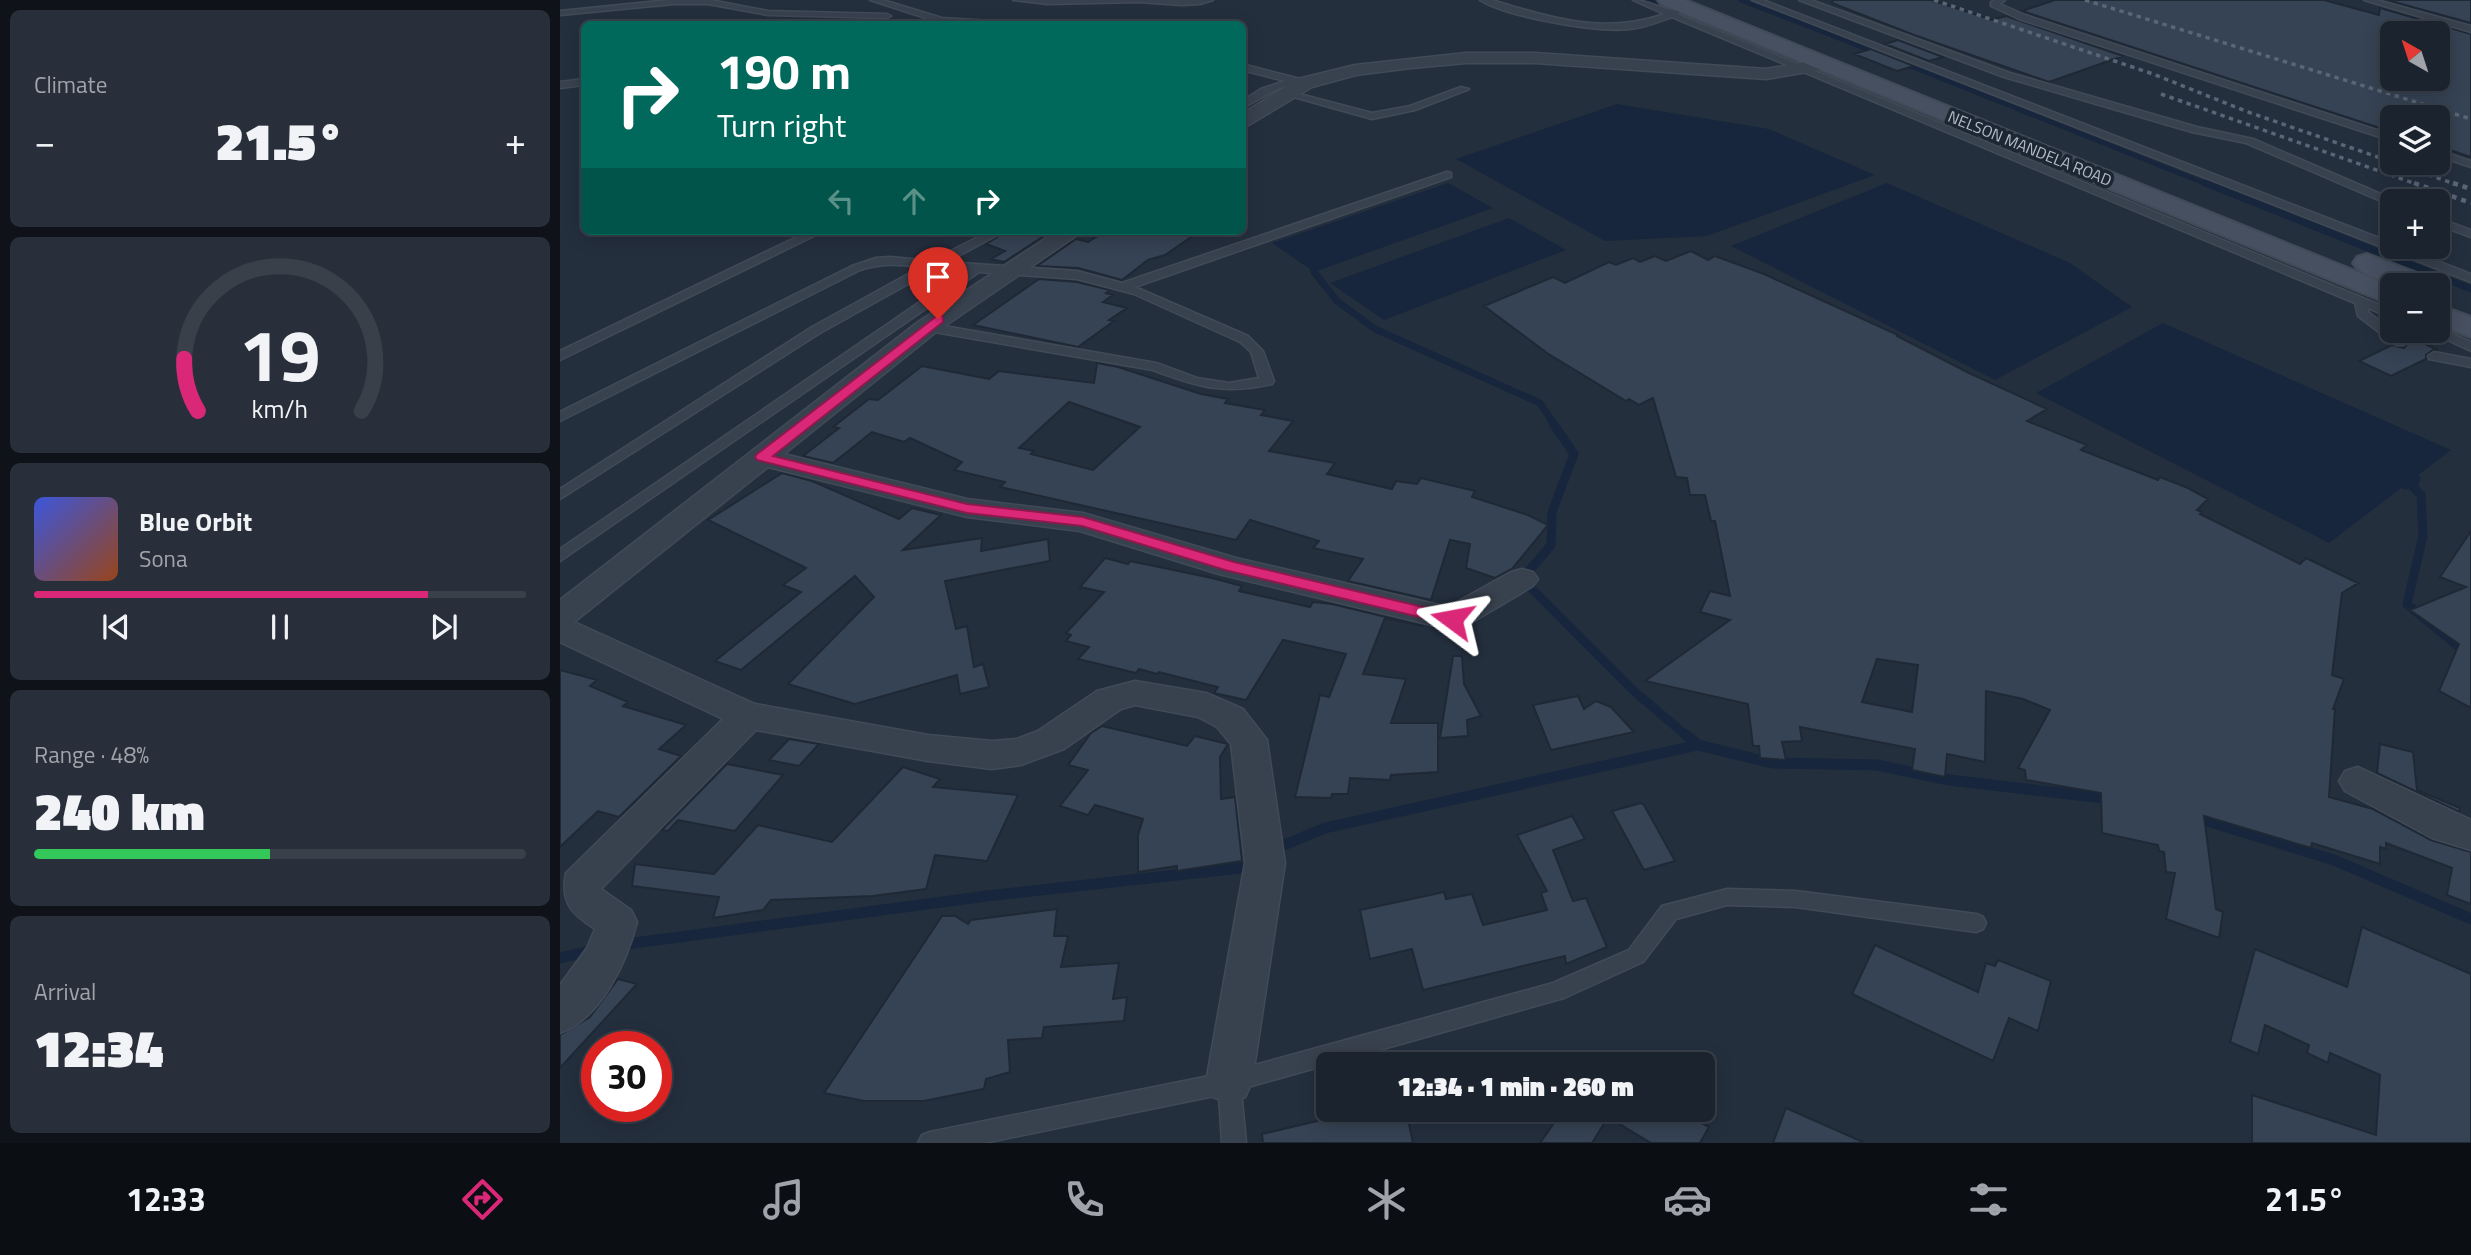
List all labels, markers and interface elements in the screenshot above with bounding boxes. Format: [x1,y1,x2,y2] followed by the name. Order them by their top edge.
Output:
[2380,21,2450,91] north arrow
[2380,21,2450,343] map controls
[717,33,851,108] text: 190 m
[602,49,693,140] icon: right
[34,67,107,102] text: Climate
[215,101,345,180] text: 21.5°
[717,101,846,149] text: Turn right
[1945,104,2115,192] street label: NELSON MANDELA ROAD
[2380,105,2450,175] button: layers
[34,112,55,170] text: −
[505,112,526,170] text: +
[822,182,860,220] icon: left
[895,182,933,220] icon: ahead
[968,182,1006,220] icon: right
[2380,189,2450,259] button: +
[908,247,968,319] pin
[919,258,957,296] icon: arrive
[2380,273,2450,343] button: −
[239,299,321,409] text: 19
[252,390,308,428] text: km/h
[139,502,252,541] text: Blue Orbit
[139,541,187,576] text: Sona
[1415,582,1489,656] position arrow
[97,608,135,646] icon: previous
[261,608,299,646] icon: pause
[425,608,463,646] icon: next
[34,737,149,772] text: Range · 48%
[34,771,205,850] text: 240 km
[34,974,96,1009] text: Arrival
[34,1008,163,1087] text: 12:34
[581,1031,672,1122] speed limit sign: 30
[1397,1067,1634,1106] text: 12:34 · 1 min · 260 m
[126,1175,206,1223] text: 12:33
[458,1175,507,1224] icon: directions
[759,1175,808,1224] icon: music
[1060,1175,1109,1224] icon: phone
[1362,1175,1411,1224] icon: climate
[1663,1175,1712,1224] icon: car
[1964,1175,2013,1224] icon: filters
[2265,1175,2345,1223] text: 21.5°

